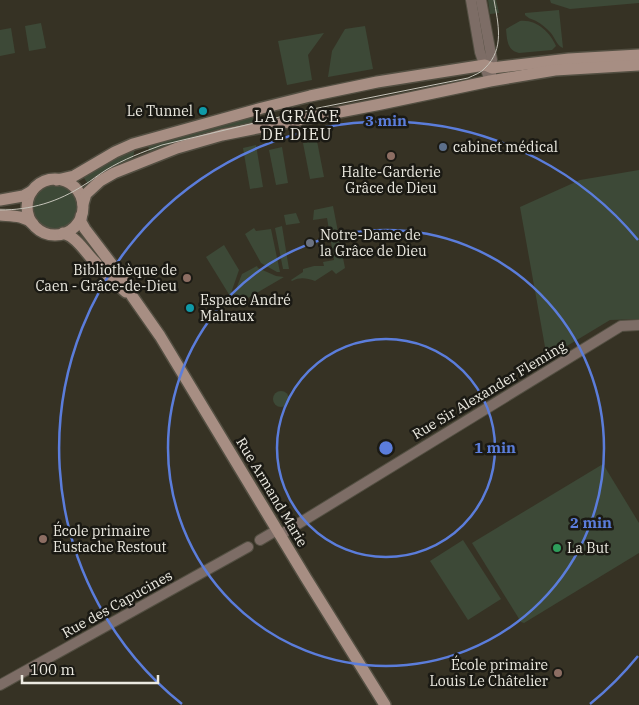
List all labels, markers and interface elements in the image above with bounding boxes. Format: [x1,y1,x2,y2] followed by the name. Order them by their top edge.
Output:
[127,102,193,120] place label: Le Tunnel
[197,105,209,117] marker: Le Tunnel
[254,106,340,144] district label: LA GRÂCE DE DIEU
[365,111,407,130] text: 3 min
[453,138,558,156] place label: cabinet médical
[437,141,449,153] marker: cabinet médical
[385,150,397,162] marker: Halte-Garderie Grâce de Dieu
[341,163,441,197] place label: Halte-Garderie Grâce de Dieu
[320,226,427,260] place label: Notre-Dame de la Grâce de Dieu
[304,237,316,249] marker: Notre-Dame de la Grâce de Dieu
[35,261,177,295] place label: Bibliothèque de Caen - Grâce-de-Dieu
[181,272,193,284] marker: Bibliothèque de Caen - Grâce-de-Dieu
[200,291,291,325] place label: Espace André Malraux
[184,302,196,314] marker: Espace André Malraux
[409,337,570,443] street label: Rue Sir Alexander Fleming
[232,434,312,550] street label: Rue Armand Marie
[474,438,516,457] text: 1 min
[377,439,395,457] centre of rings
[570,513,612,532] text: 2 min
[53,521,167,556] place label: École primaire Eustache Restout
[37,533,49,545] marker: École primaire Eustache Restout
[567,539,609,557] place label: La But
[551,542,563,554] marker: La But
[59,566,176,642] street label: Rue des Capucines
[22,652,159,684] scale bar
[429,655,549,690] place label: École primaire Louis Le Châtelier
[30,660,75,679] text: 100 m
[552,667,564,679] marker: École primaire Louis Le Châtelier

